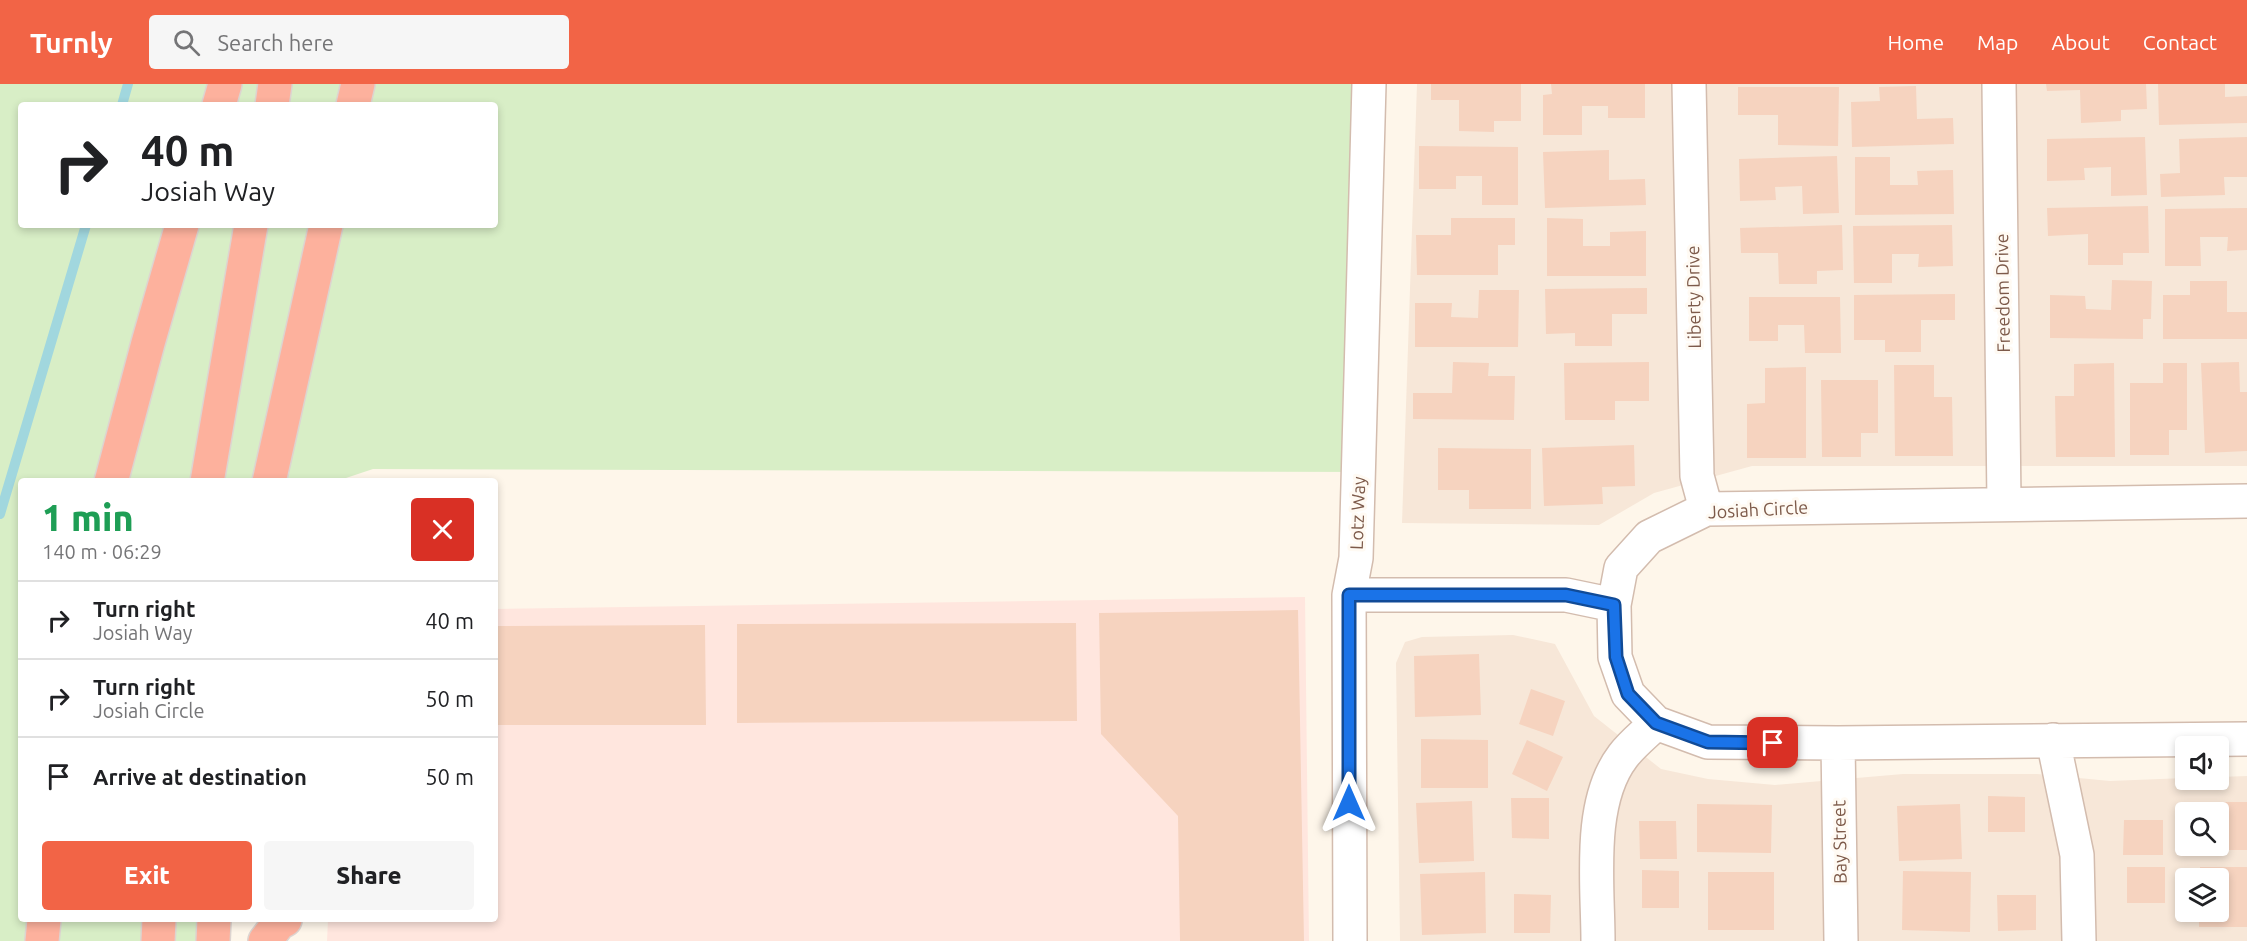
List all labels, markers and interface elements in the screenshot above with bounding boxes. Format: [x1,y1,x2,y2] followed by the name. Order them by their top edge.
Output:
[149,15,569,69] search box
[170,26,203,59] icon: search
[30,27,113,58] text: Turnly
[218,30,334,55] text: Search here
[1887,30,1944,54] text: Home
[1977,30,2018,54] text: Map
[2051,30,2110,54] text: About
[2143,30,2217,54] text: Contact
[42,126,120,204] icon: right
[141,127,235,174] text: 40 m
[141,176,275,206] text: Josiah Way
[1991,233,2013,353] street label: Freedom Drive
[1682,245,1704,349] street label: Liberty Drive
[1346,476,1368,550] street label: Lotz Way
[1707,496,1809,522] street label: Josiah Circle
[42,497,134,538] text: 1 min
[411,498,474,561] button: close
[42,540,162,563] text: 140 m · 06:29
[93,596,195,621] text: Turn right
[42,604,75,637] icon: right
[425,608,474,633] text: 40 m
[93,621,192,644] text: Josiah Way
[93,674,195,699] text: Turn right
[42,682,75,715] icon: right
[425,686,474,711] text: 50 m
[93,699,205,722] text: Josiah Circle
[1747,717,1798,768] pin
[1756,726,1789,759] icon: arrive
[2175,736,2229,922] map controls
[2175,736,2229,790] button: sound
[42,760,75,793] icon: arrive
[93,764,307,789] text: Arrive at destination
[425,764,474,789] text: 50 m
[1317,771,1381,835] position arrow
[1828,800,1850,884] street label: Bay Street
[2175,802,2229,856] button: search
[42,841,252,910] button: Exit
[264,841,474,910] button: Share
[2175,868,2229,922] button: layers

